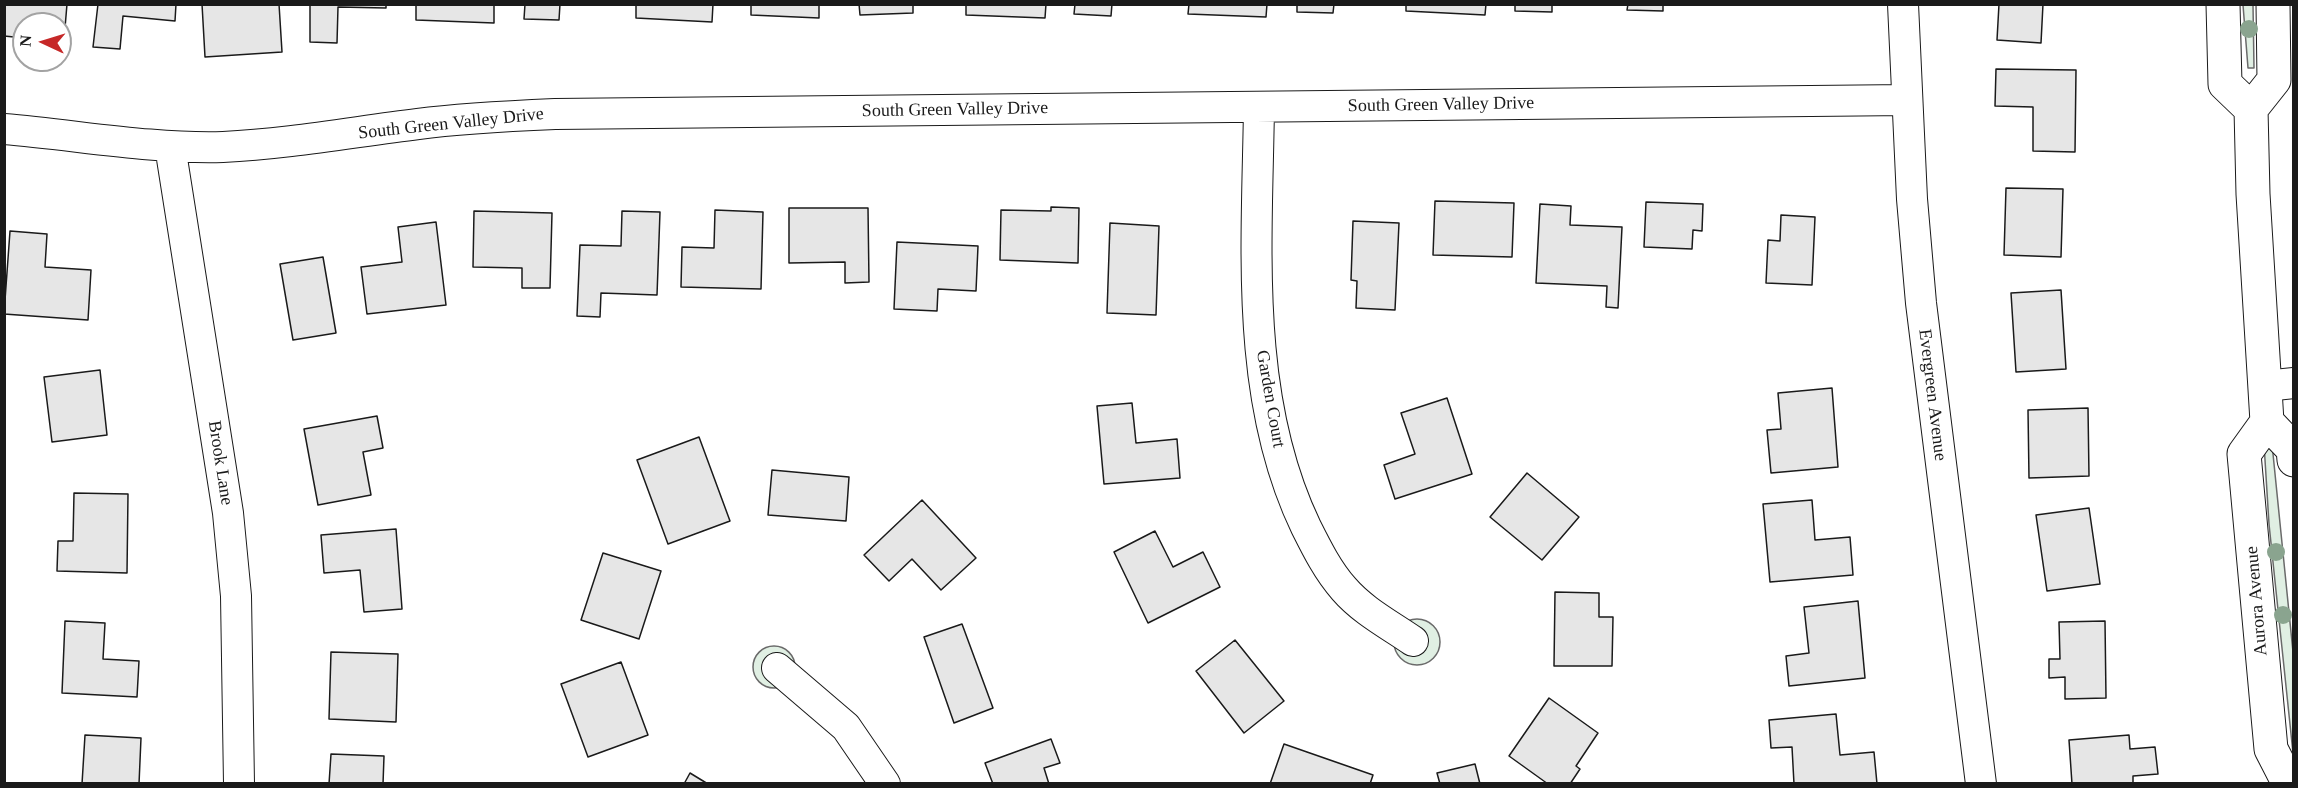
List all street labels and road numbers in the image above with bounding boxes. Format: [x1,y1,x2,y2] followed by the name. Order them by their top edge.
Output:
[1348,93,1534,117] street label: South Green Valley Drive
[862,98,1048,122] street label: South Green Valley Drive
[357,104,545,144] street label: South Green Valley Drive
[1913,328,1951,462] street label: Evergreen Avenue
[1251,349,1289,449] street label: Garden Court
[203,419,237,507] street label: Brook Lane
[2241,545,2273,657] street label: Aurora Avenue

